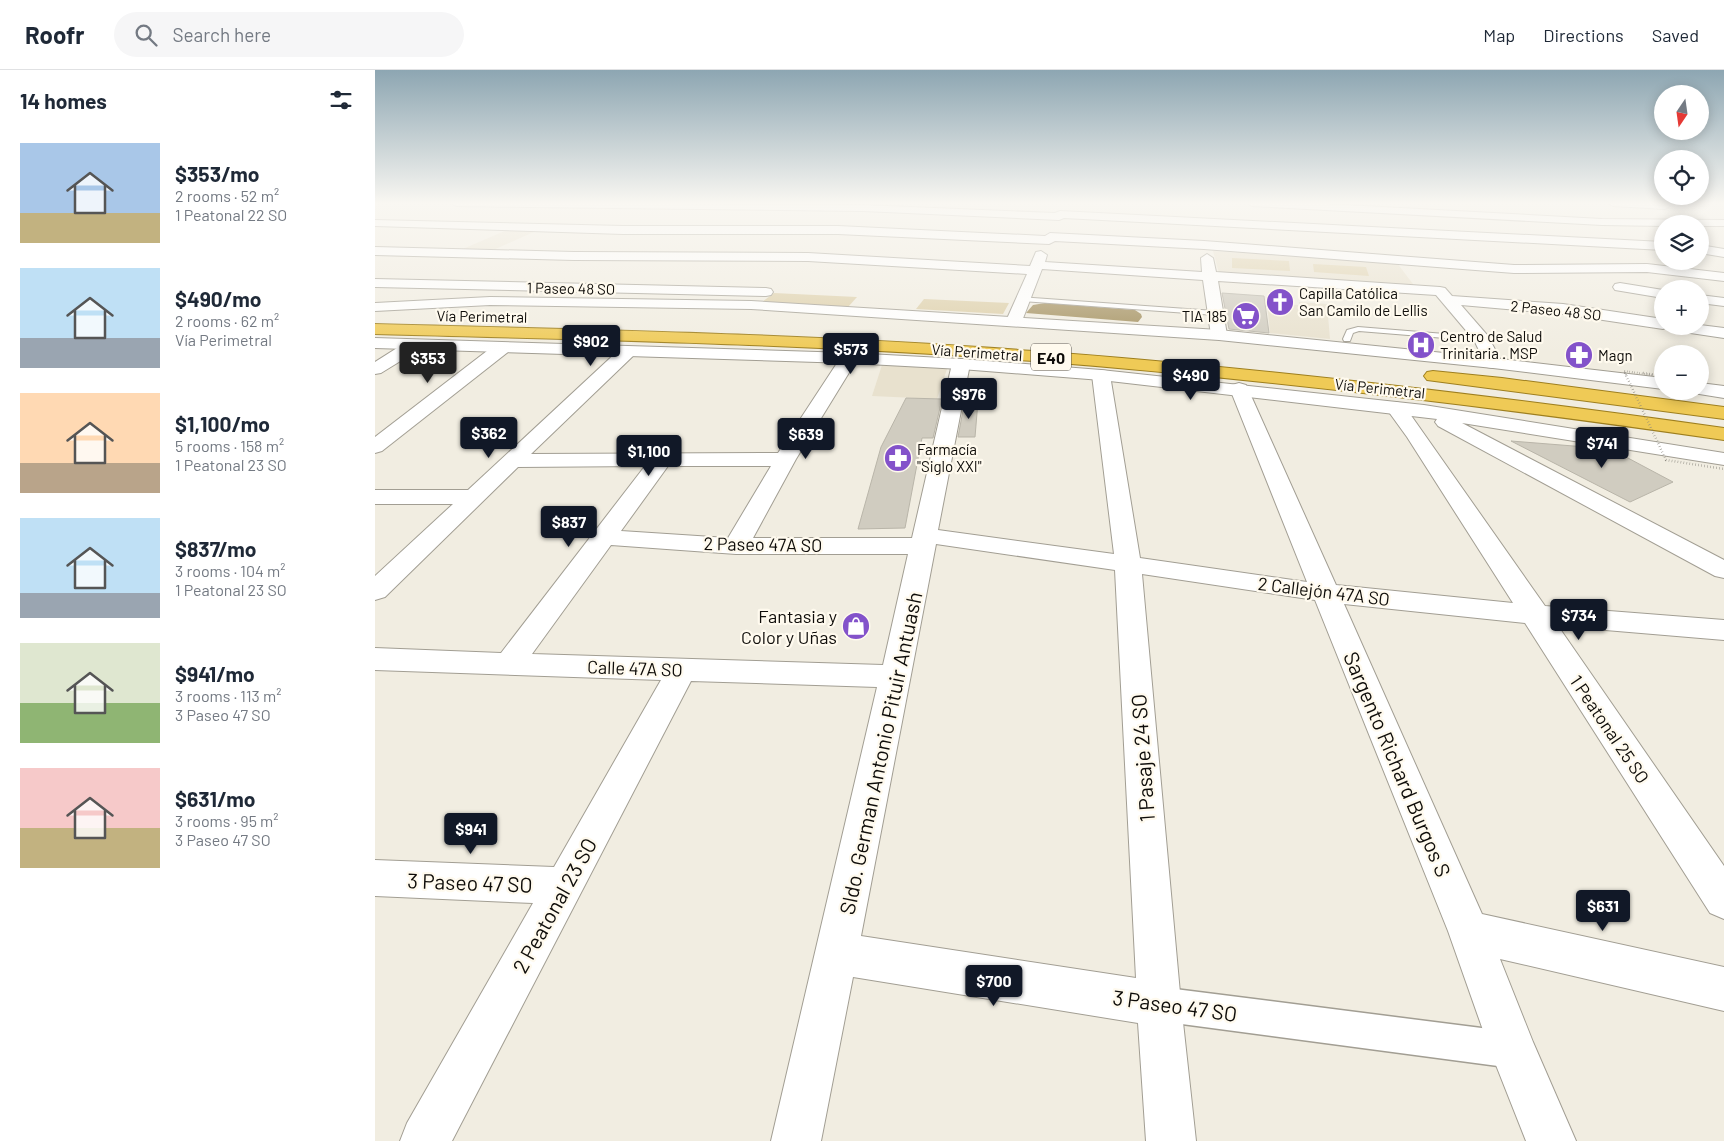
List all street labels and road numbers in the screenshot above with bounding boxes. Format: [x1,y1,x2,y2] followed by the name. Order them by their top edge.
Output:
[527,278,615,298] street label: 1 Paseo 48 SO
[1510,296,1602,324] street label: 2 Paseo 48 SO
[436,306,528,326] street label: Vía Perimetral
[931,340,1023,364] street label: Vía Perimetral
[1031,344,1071,370] road number: E40
[1334,374,1426,402] street label: Vía Perimetral
[703,532,823,556] street label: 2 Paseo 47A SO
[1257,572,1391,610] street label: 2 Callejón 47A SO
[834,589,926,917] street label: Sldo. German Antonio Pituir Antuash
[1339,648,1457,880] street label: Sargento Richard Burgos S
[587,655,683,681] street label: Calle 47A SO
[1566,671,1654,787] street label: 1 Peatonal 25 SO
[1125,693,1159,823] street label: 1 Pasaje 24 SO
[507,833,601,977] street label: 2 Peatonal 23 SO
[407,867,533,897] street label: 3 Paseo 47 SO
[1111,984,1239,1026] street label: 3 Paseo 47 SO

